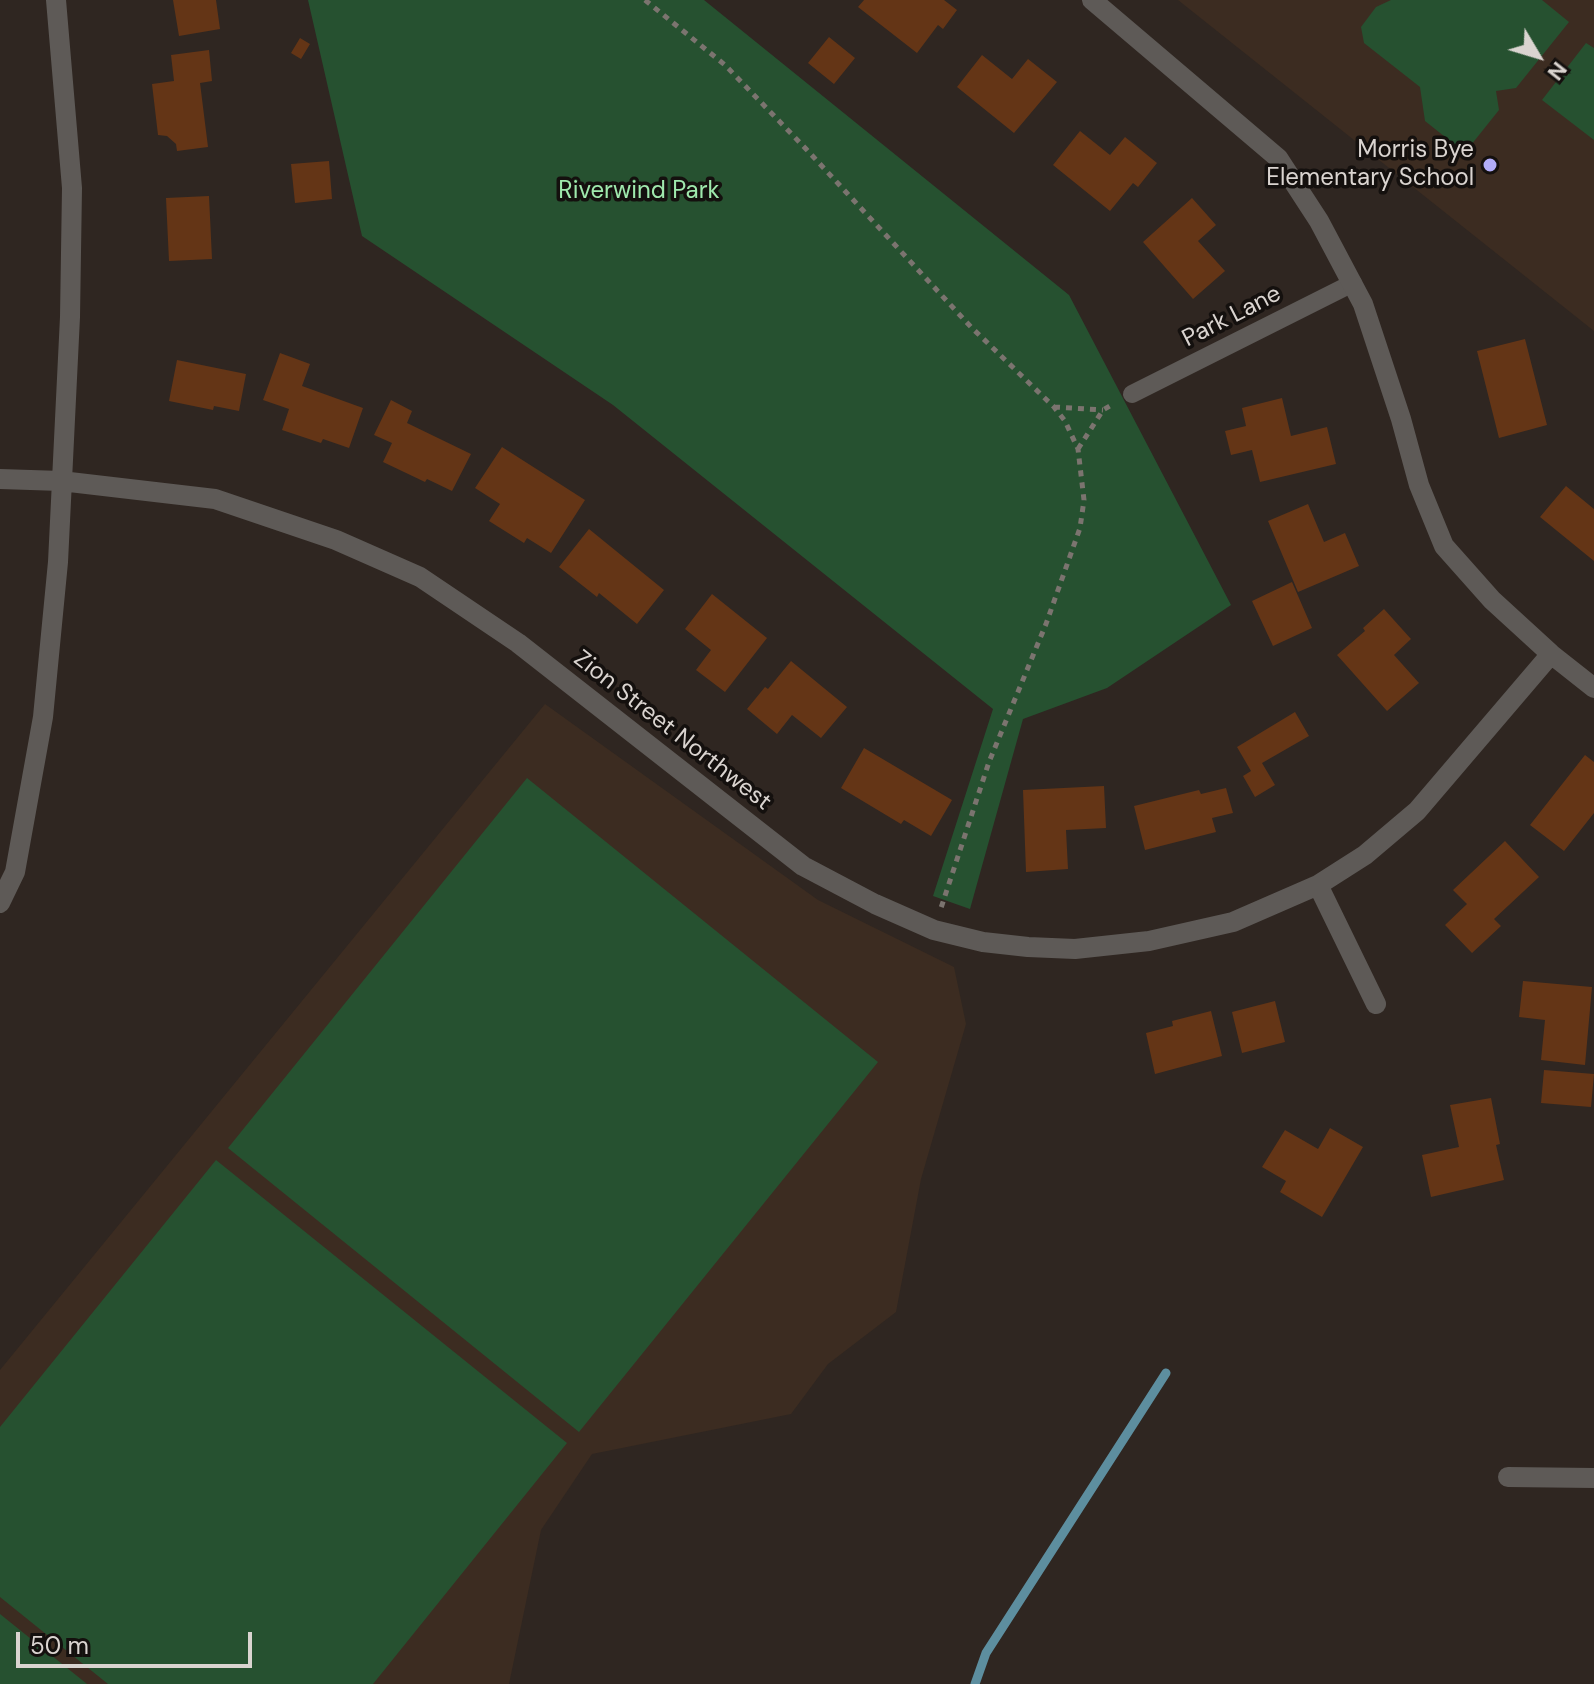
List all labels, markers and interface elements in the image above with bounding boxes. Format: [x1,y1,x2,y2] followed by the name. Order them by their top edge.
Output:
[1498,16,1578,96] north arrow
[1541,56,1574,86] text: N
[1266,137,1474,193] place label: Morris Bye Elementary School
[1481,156,1499,174] marker: Morris Bye Elementary School
[558,178,720,206] park label: Riverwind Park
[1178,280,1286,354] street label: Park Lane
[567,645,777,817] street label: Zion Street Northwest
[20,1616,256,1666] scale bar
[30,1630,89,1661] text: 50 m

